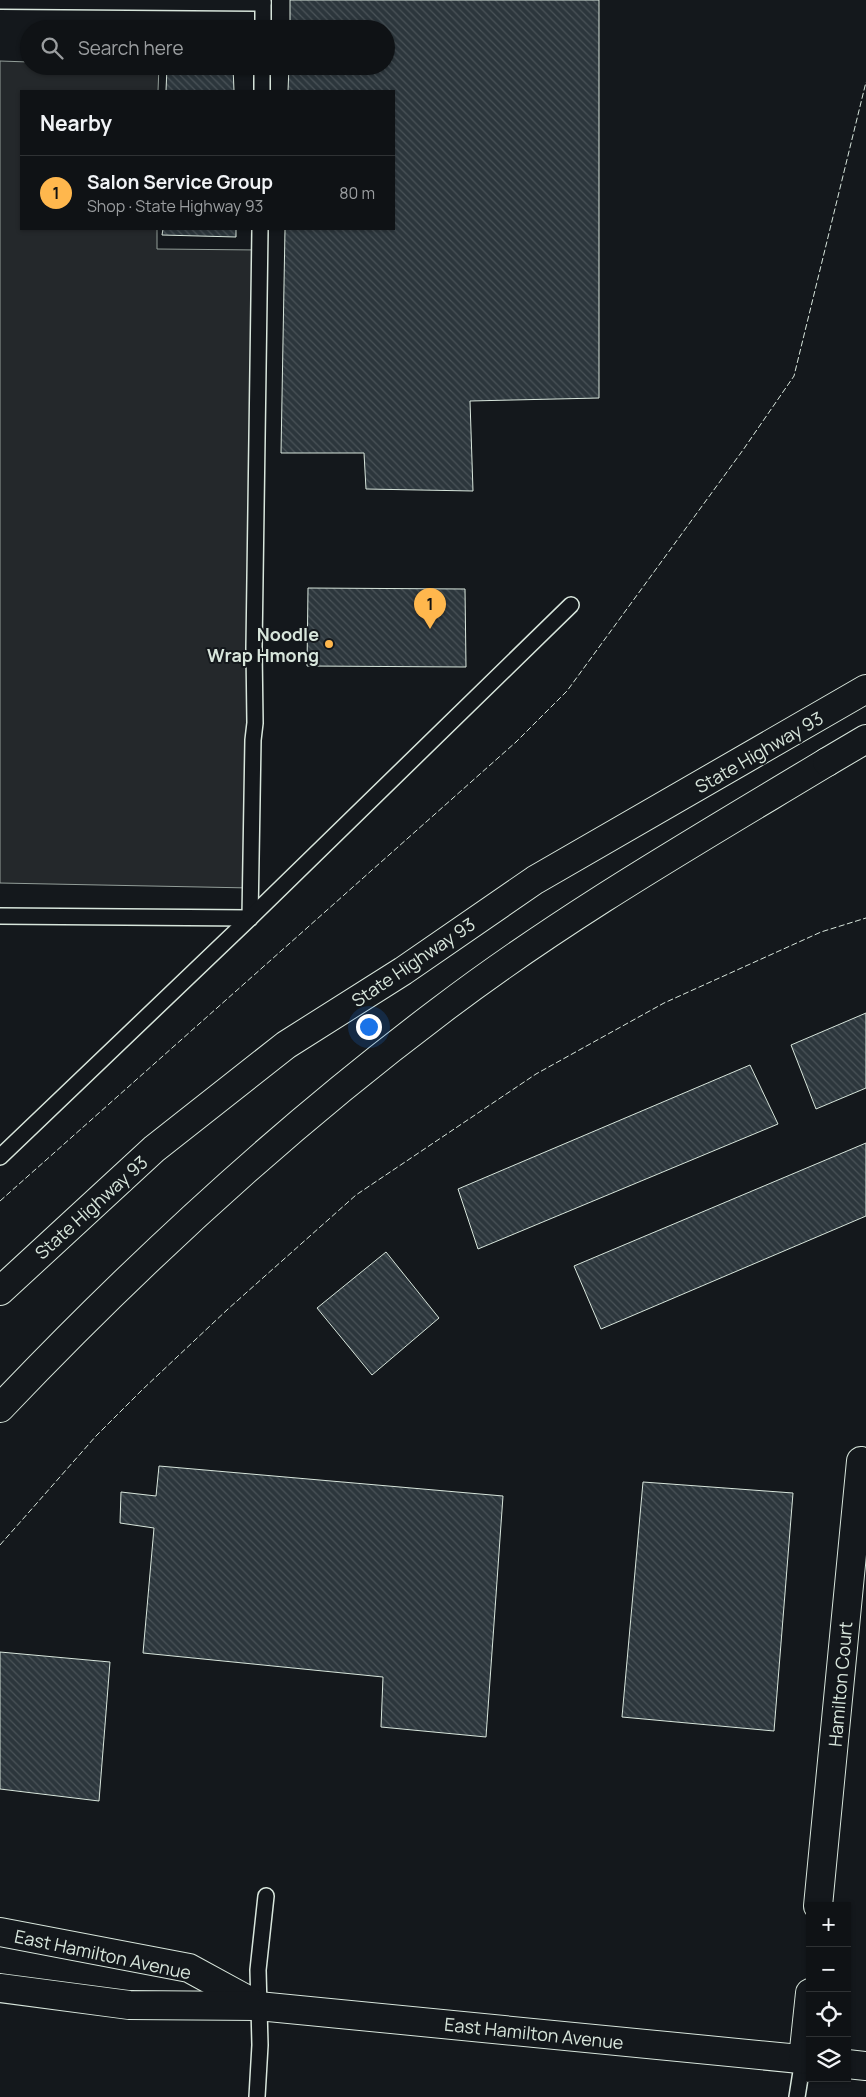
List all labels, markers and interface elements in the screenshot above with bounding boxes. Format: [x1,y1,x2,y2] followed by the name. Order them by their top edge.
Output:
[20,20,395,75] search box
[38,34,66,62] icon: search
[78,35,184,61] text: Search here
[40,109,112,137] text: Nearby
[87,169,273,195] text: Salon Service Group
[52,182,60,204] text: 1
[339,182,375,204] text: 80 m
[87,195,263,217] text: Shop · State Highway 93
[414,588,446,629] pin: 1
[207,622,319,667] place label: Noodle Wrap Hmong
[323,638,335,650] marker: Noodle Wrap Hmong
[691,706,827,798] street label: State Highway 93
[347,912,479,1012] street label: State Highway 93
[356,1014,382,1040] your location
[29,1150,153,1264] street label: State Highway 93
[823,1620,857,1748] street label: Hamilton Court
[806,1902,851,2082] map controls
[806,1902,851,1947] button: +
[13,1924,193,1984] street label: East Hamilton Avenue
[806,1947,851,1992] button: −
[806,1992,851,2037] button: locate
[443,2012,625,2054] street label: East Hamilton Avenue
[806,2037,851,2082] button: layers

